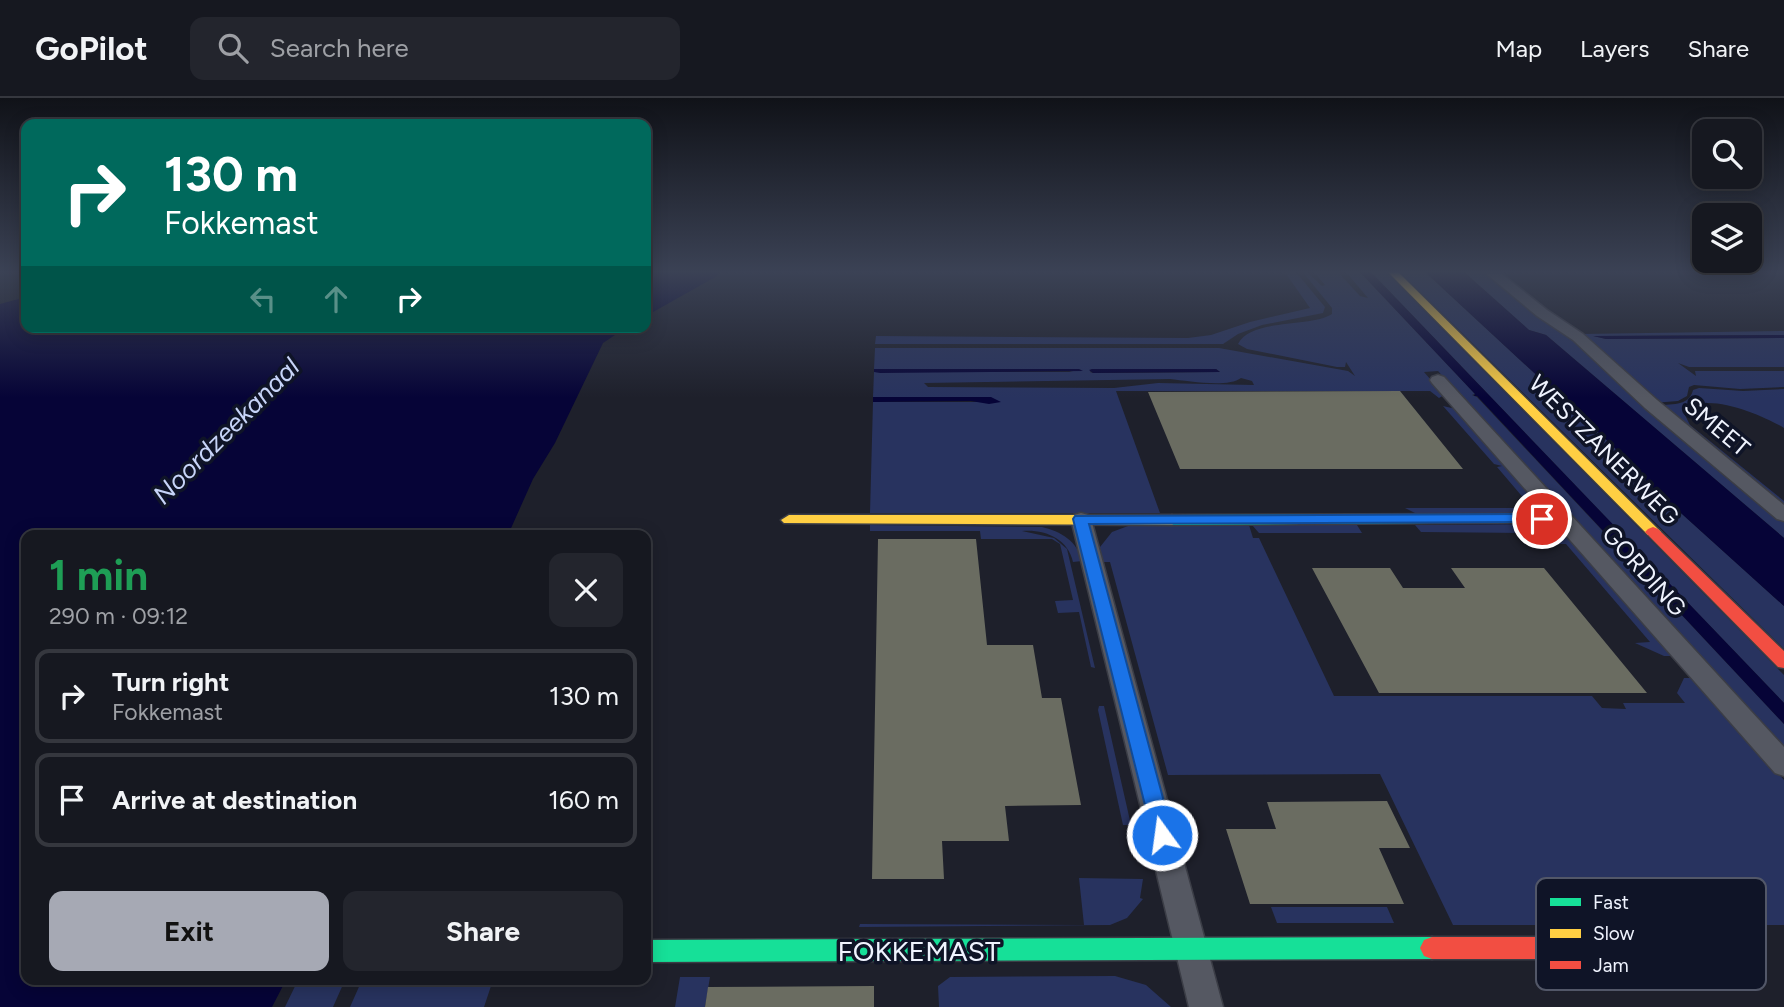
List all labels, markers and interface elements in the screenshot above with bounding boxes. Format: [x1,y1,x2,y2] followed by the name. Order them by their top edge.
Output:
[190,17,680,80] search box
[35,29,148,68] text: GoPilot
[214,29,252,67] icon: search
[270,32,409,64] text: Search here
[1495,34,1542,63] text: Map
[1580,34,1649,63] text: Layers
[1687,34,1749,63] text: Share
[1692,119,1762,273] map controls
[1692,119,1762,189] button: search
[164,144,298,203] text: 130 m
[49,147,140,238] icon: right
[1692,203,1762,273] button: layers
[164,204,318,242] text: Fokkemast
[244,280,282,318] icon: left
[317,280,355,318] icon: ahead
[390,280,428,318] icon: right
[146,351,306,511] water label: Noordzeekanaal
[1523,369,1685,531] street label: WESTZANERWEG
[1679,391,1756,462] street label: SMEET
[1512,489,1572,549] pin
[1523,500,1561,538] icon: arrive
[1596,519,1693,622] street label: GORDING
[49,550,148,601] text: 1 min
[549,553,623,627] button: close
[49,602,188,630] text: 290 m · 09:12
[112,666,229,698] text: Turn right
[53,677,91,715] icon: right
[549,680,619,712] text: 130 m
[112,698,223,726] text: Fokkemast
[53,781,91,819] icon: arrive
[112,784,357,816] text: Arrive at destination
[548,784,619,816] text: 160 m
[1125,798,1199,872] position arrow
[1536,878,1766,990] legend
[49,891,329,971] button: Exit
[343,891,623,971] button: Share
[1593,891,1629,914] text: Fast
[1593,922,1635,945] text: Slow
[838,934,1001,968] street label: FOKKEMAST
[1593,954,1629,977] text: Jam

